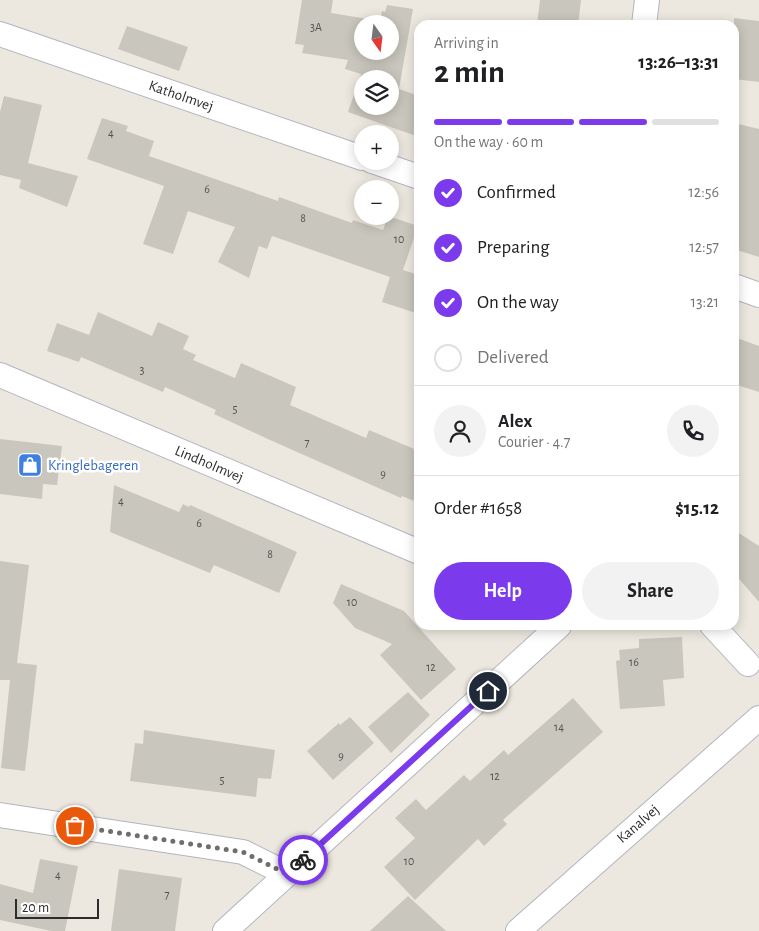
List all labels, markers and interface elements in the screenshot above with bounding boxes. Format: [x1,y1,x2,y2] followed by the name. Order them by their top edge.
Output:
[354,15,399,60] north arrow
[354,15,399,225] map controls
[310,21,322,33] house number: 3A
[434,35,499,51] text: Arriving in
[638,53,719,72] text: 13:26–13:31
[434,56,505,88] text: 2 min
[354,70,399,115] button: layers
[147,78,215,114] street label: Katholmvej
[354,125,399,170] button: +
[108,127,114,139] house number: 4
[434,134,543,150] text: On the way · 60 m
[434,179,462,207] icon: check
[354,180,399,225] button: −
[204,183,210,195] house number: 6
[477,183,556,202] text: Confirmed
[688,184,719,200] text: 12:56
[300,212,306,224] house number: 8
[394,233,404,245] house number: 10
[434,234,462,262] icon: check
[477,238,550,257] text: Preparing
[689,239,719,255] text: 12:57
[434,289,462,317] icon: check
[477,293,559,312] text: On the way
[690,294,719,310] text: 13:21
[477,348,549,367] text: Delivered
[140,364,145,376] house number: 3
[232,403,238,415] house number: 5
[434,405,486,457] button: person
[667,405,719,457] button: phone
[498,412,532,431] text: Alex
[498,434,570,450] text: Courier · 4.7
[304,436,310,448] house number: 7
[172,443,246,485] street label: Lindholmvej
[17,452,43,478] shop icon: Kringlebageren
[48,458,139,473] place label: Kringlebageren
[380,468,386,480] house number: 9
[118,495,124,507] house number: 4
[434,499,522,518] text: Order #1658
[675,499,719,518] text: $15.12
[196,517,202,529] house number: 6
[267,548,273,560] house number: 8
[434,562,572,620] button: Help
[582,562,719,620] button: Share
[347,596,357,608] house number: 10
[629,656,639,668] house number: 16
[426,661,436,673] house number: 12
[467,670,509,712] pin
[474,677,502,705] icon: home
[554,721,564,733] house number: 14
[338,750,344,762] house number: 9
[490,770,500,782] house number: 12
[219,774,225,786] house number: 5
[614,802,662,846] street label: Kanalvej
[54,805,96,847] pin
[61,812,89,840] icon: bag
[278,835,328,885] courier
[289,846,317,874] icon: bike
[404,855,414,867] house number: 10
[55,869,61,881] house number: 4
[164,888,170,900] house number: 7
[15,896,99,919] scale bar
[22,901,49,915] text: 20 m

